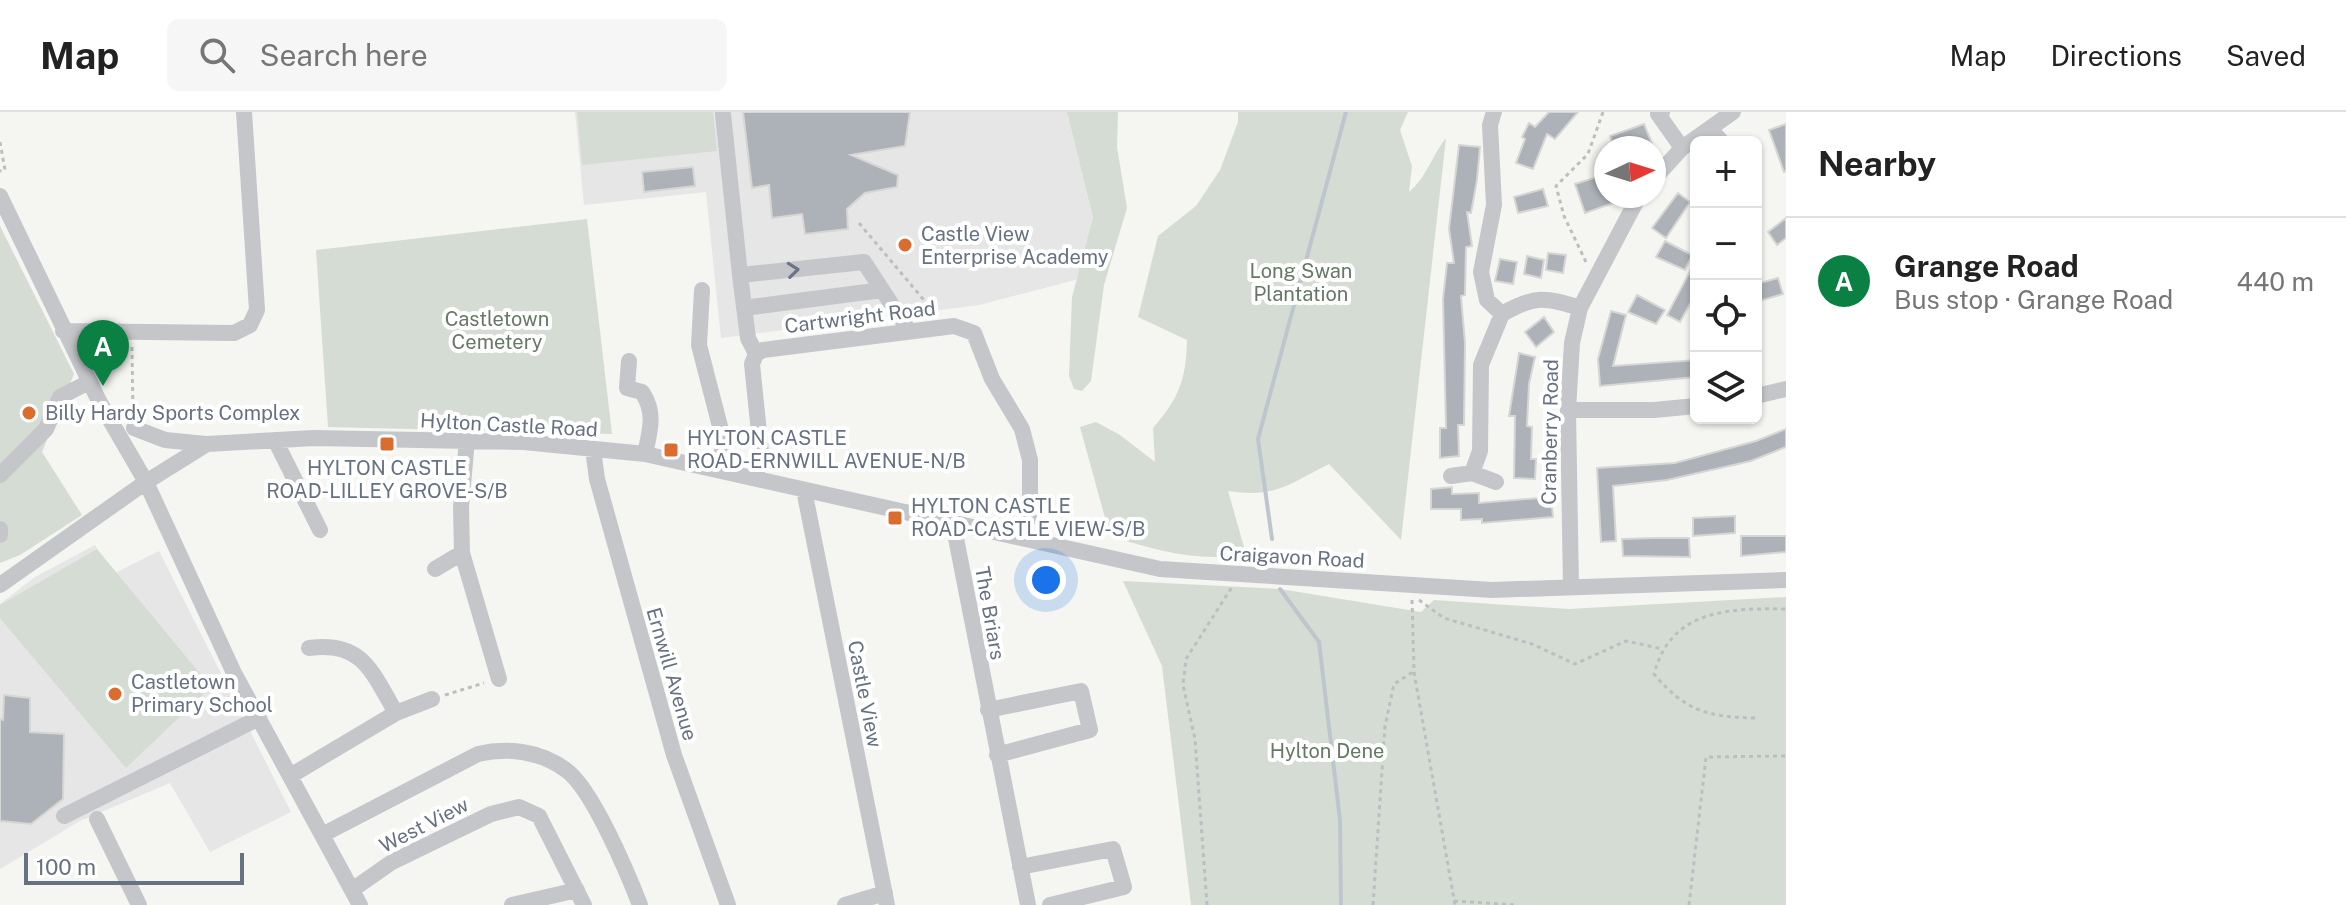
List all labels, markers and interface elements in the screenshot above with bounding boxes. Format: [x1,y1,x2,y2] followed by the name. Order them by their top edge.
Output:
[167,19,727,91] search box
[40,33,119,78] text: Map
[195,33,239,77] icon: search
[259,37,428,73] text: Search here
[1950,39,2006,72] text: Map
[2050,39,2182,72] text: Directions
[2226,39,2306,72] text: Saved
[1594,136,1666,208] north arrow
[1690,136,1762,424] map controls
[1690,136,1762,208] button: +
[1818,144,1936,184] text: Nearby
[1690,208,1762,280] button: −
[921,222,1109,269] place label: Castle View Enterprise Academy
[896,236,914,254] marker: Castle View Enterprise Academy
[1894,248,2079,284] text: Grange Road
[1250,259,1352,306] park label: Long Swan Plantation
[787,261,800,278] one-way arrow
[1835,266,1853,297] text: A
[2237,266,2314,297] text: 440 m
[1690,280,1762,352] button: locate
[1894,284,2173,315] text: Bus stop · Grange Road
[783,296,937,338] street label: Cartwright Road
[445,307,549,354] park label: Castletown Cemetery
[77,320,129,386] pin: A
[1690,352,1762,424] button: layers
[1537,359,1563,505] street label: Cranberry Road
[45,401,300,425] place label: Billy Hardy Sports Complex
[20,404,38,422] marker: Billy Hardy Sports Complex
[420,408,598,442] street label: Hylton Castle Road
[687,426,966,473] place label: HYLTON CASTLE ROAD-ERNWILL AVENUE-N/B
[378,435,396,453] marker: HYLTON CASTLE ROAD-LILLEY GROVE-S/B
[662,441,680,459] marker: HYLTON CASTLE ROAD-ERNWILL AVENUE-N/B
[266,456,508,503] place label: HYLTON CASTLE ROAD-LILLEY GROVE-S/B
[911,494,1145,541] place label: HYLTON CASTLE ROAD-CASTLE VIEW-S/B
[886,509,904,527] marker: HYLTON CASTLE ROAD-CASTLE VIEW-S/B
[1219,541,1365,573] street label: Craigavon Road
[1026,560,1066,600] your location
[970,564,1010,662] street label: The Briars
[642,605,702,743] street label: Ernwill Avenue
[843,638,887,750] street label: Castle View
[131,670,273,717] place label: Castletown Primary School
[106,685,124,703] marker: Castletown Primary School
[1270,739,1384,763] park label: Hylton Dene
[375,792,473,858] street label: West View
[24,849,244,885] scale bar
[36,854,96,880] text: 100 m

